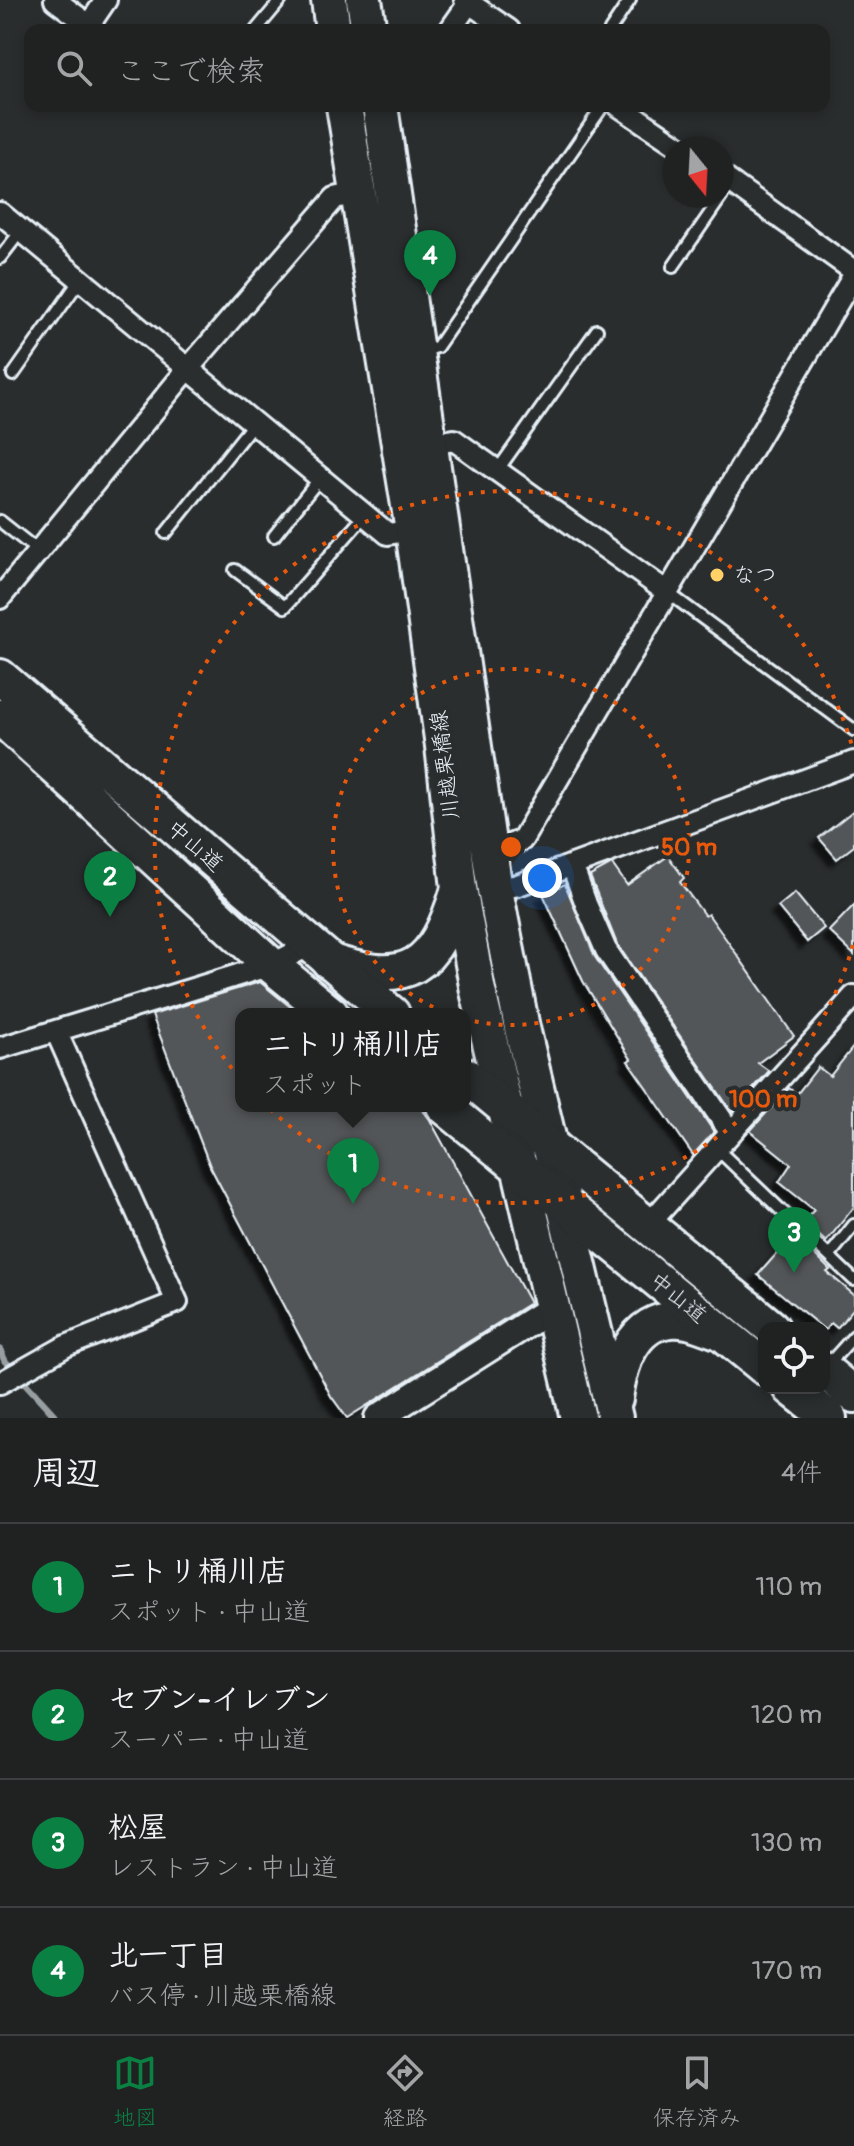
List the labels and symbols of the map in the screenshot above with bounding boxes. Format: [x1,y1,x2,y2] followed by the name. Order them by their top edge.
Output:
[662,136,734,208] north arrow
[404,230,456,296] pin: 4
[733,561,777,589] place label: なつ
[708,566,726,584] marker: なつ
[424,709,466,821] street label: 川越栗橋線
[161,814,229,878] street label: 中山道
[497,833,525,861] centre of rings
[661,833,717,862] text: 50 m
[84,851,136,917] pin: 2
[522,858,562,898] your location
[729,1085,797,1114] text: 100 m
[327,1138,379,1204] pin: 1
[768,1207,820,1273] pin: 3
[644,1266,712,1330] street label: 中山道

